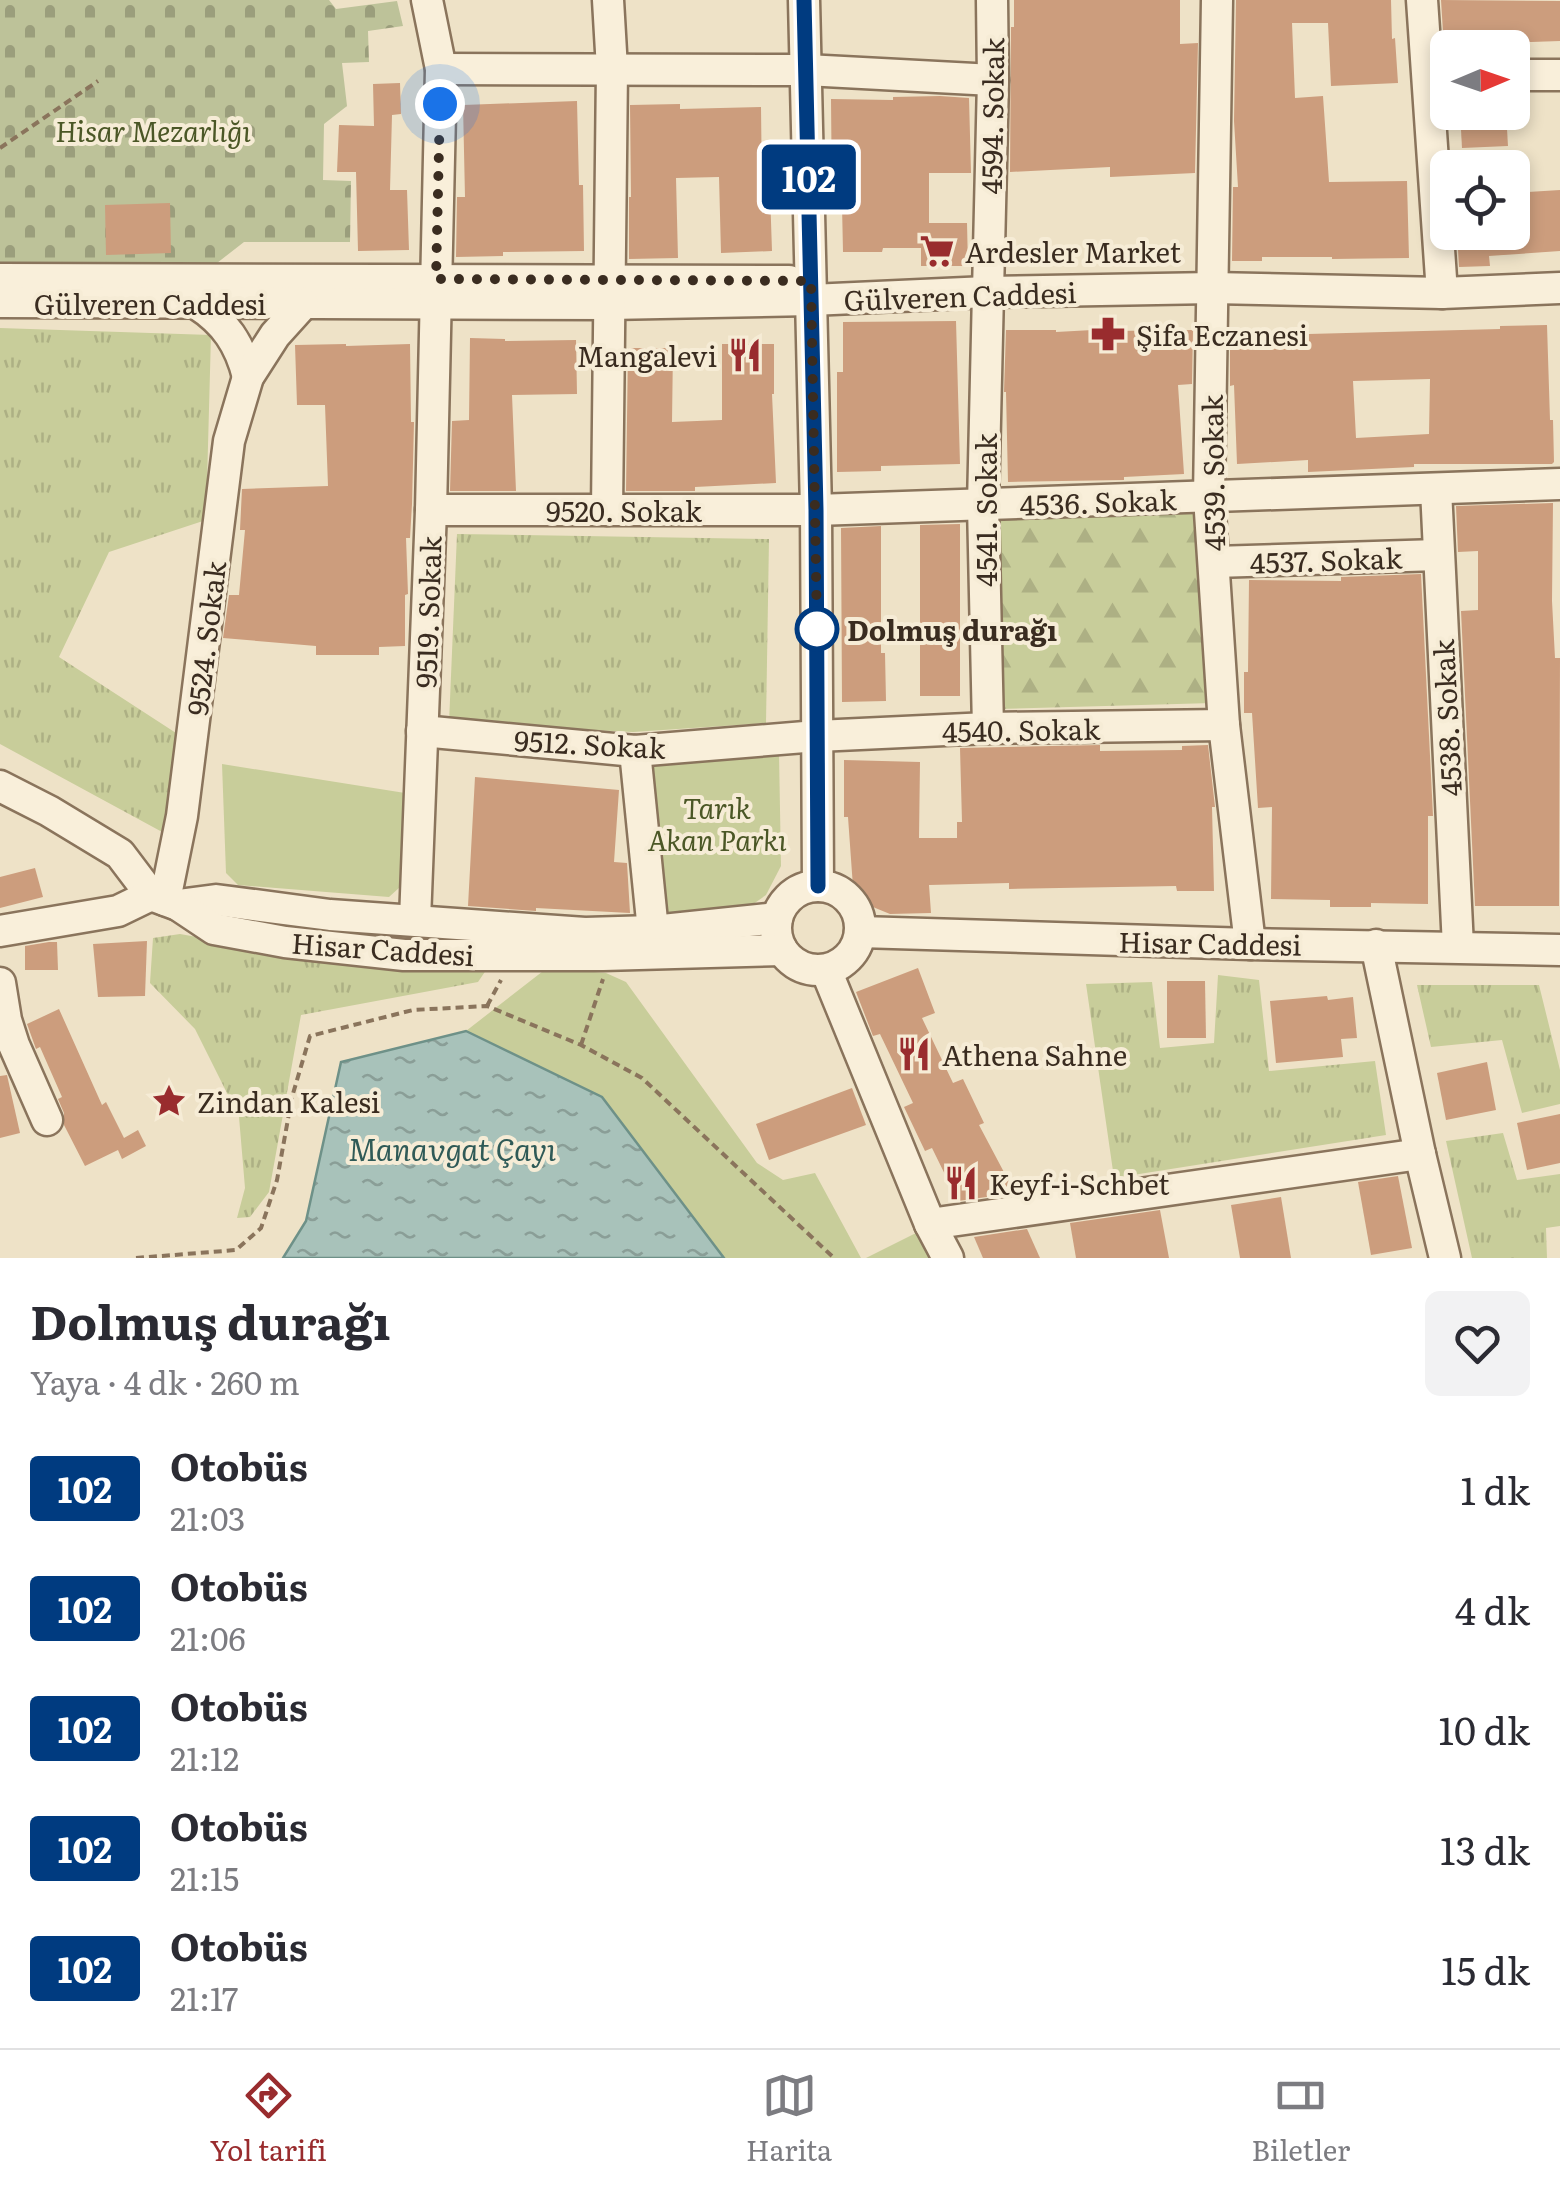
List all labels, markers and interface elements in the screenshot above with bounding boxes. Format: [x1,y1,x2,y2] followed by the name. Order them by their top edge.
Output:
[1430,30,1530,130] north arrow
[1430,30,1530,250] map controls
[969,36,1013,195] street label: 4594. Sokak
[415,79,465,129] your location
[55,109,251,151] park label: Hisar Mezarlığı
[752,144,866,210] line badge: 102
[1430,150,1530,250] button: locate
[782,151,836,203] text: 102
[965,230,1182,272] place label: Ardesler Market
[918,232,956,270] supermarket icon: Ardesler Market
[843,270,1077,320] street label: Gülveren Caddesi
[34,282,266,324] street label: Gülveren Caddesi
[1136,313,1308,355] place label: Şifa Eczanesi
[1089,315,1127,353] pharmacy icon: Şifa Eczanesi
[577,334,717,376] place label: Mangalevi
[726,336,764,374] restaurant icon: Mangalevi
[1190,394,1234,552] street label: 4539. Sokak
[964,432,1006,587] street label: 4541. Sokak
[1019,477,1178,525] street label: 4536. Sokak
[546,489,703,531] street label: 9520. Sokak
[403,534,451,689] street label: 9519. Sokak
[1249,535,1404,583] street label: 4537. Sokak
[175,558,235,718] street label: 9524. Sokak
[796,608,838,650] marker: Dolmuş durağı
[847,608,1057,650] place label: Dolmuş durağı
[1421,638,1471,798] street label: 4538. Sokak
[942,707,1101,751] street label: 4540. Sokak
[513,718,668,768] street label: 9512. Sokak
[648,786,787,860] park label: Tarık Akan Parkı
[1118,919,1302,965] street label: Hisar Caddesi
[290,921,476,975] street label: Hisar Caddesi
[942,1033,1127,1075] place label: Athena Sahne
[895,1035,933,1073] restaurant icon: Athena Sahne
[197,1080,380,1122] place label: Zindan Kalesi
[150,1082,188,1120] place icon: Zindan Kalesi
[348,1126,556,1170] water label: Manavgat Çayı
[989,1162,1170,1204] place label: Keyf-i-Schbet
[942,1164,980,1202] restaurant icon: Keyf-i-Schbet
[30,1284,390,1355] text: Dolmuş durağı
[1425,1291,1530,1396] button: heart
[30,1357,300,1405] text: Yaya · 4 dk · 260 m
[170,1436,308,1493] text: Otobüs
[1461,1460,1530,1517] text: 1 dk
[58,1462,112,1514] text: 102
[170,1493,245,1541] text: 21:03
[170,1556,308,1613] text: Otobüs
[1455,1580,1530,1637] text: 4 dk
[58,1582,112,1634] text: 102
[170,1613,246,1661] text: 21:06
[170,1676,308,1733] text: Otobüs
[1439,1700,1530,1757] text: 10 dk
[58,1702,112,1754] text: 102
[170,1733,239,1781] text: 21:12
[170,1796,308,1853] text: Otobüs
[1440,1820,1530,1877] text: 13 dk
[58,1822,112,1874] text: 102
[170,1853,239,1901] text: 21:15
[170,1916,308,1973] text: Otobüs
[1441,1940,1530,1997] text: 15 dk
[58,1942,112,1994] text: 102
[170,1973,238,2021] text: 21:17
[210,2068,327,2170] tab: Yol tarifi
[746,2068,832,2170] tab: Harita
[1251,2068,1350,2170] tab: Biletler

